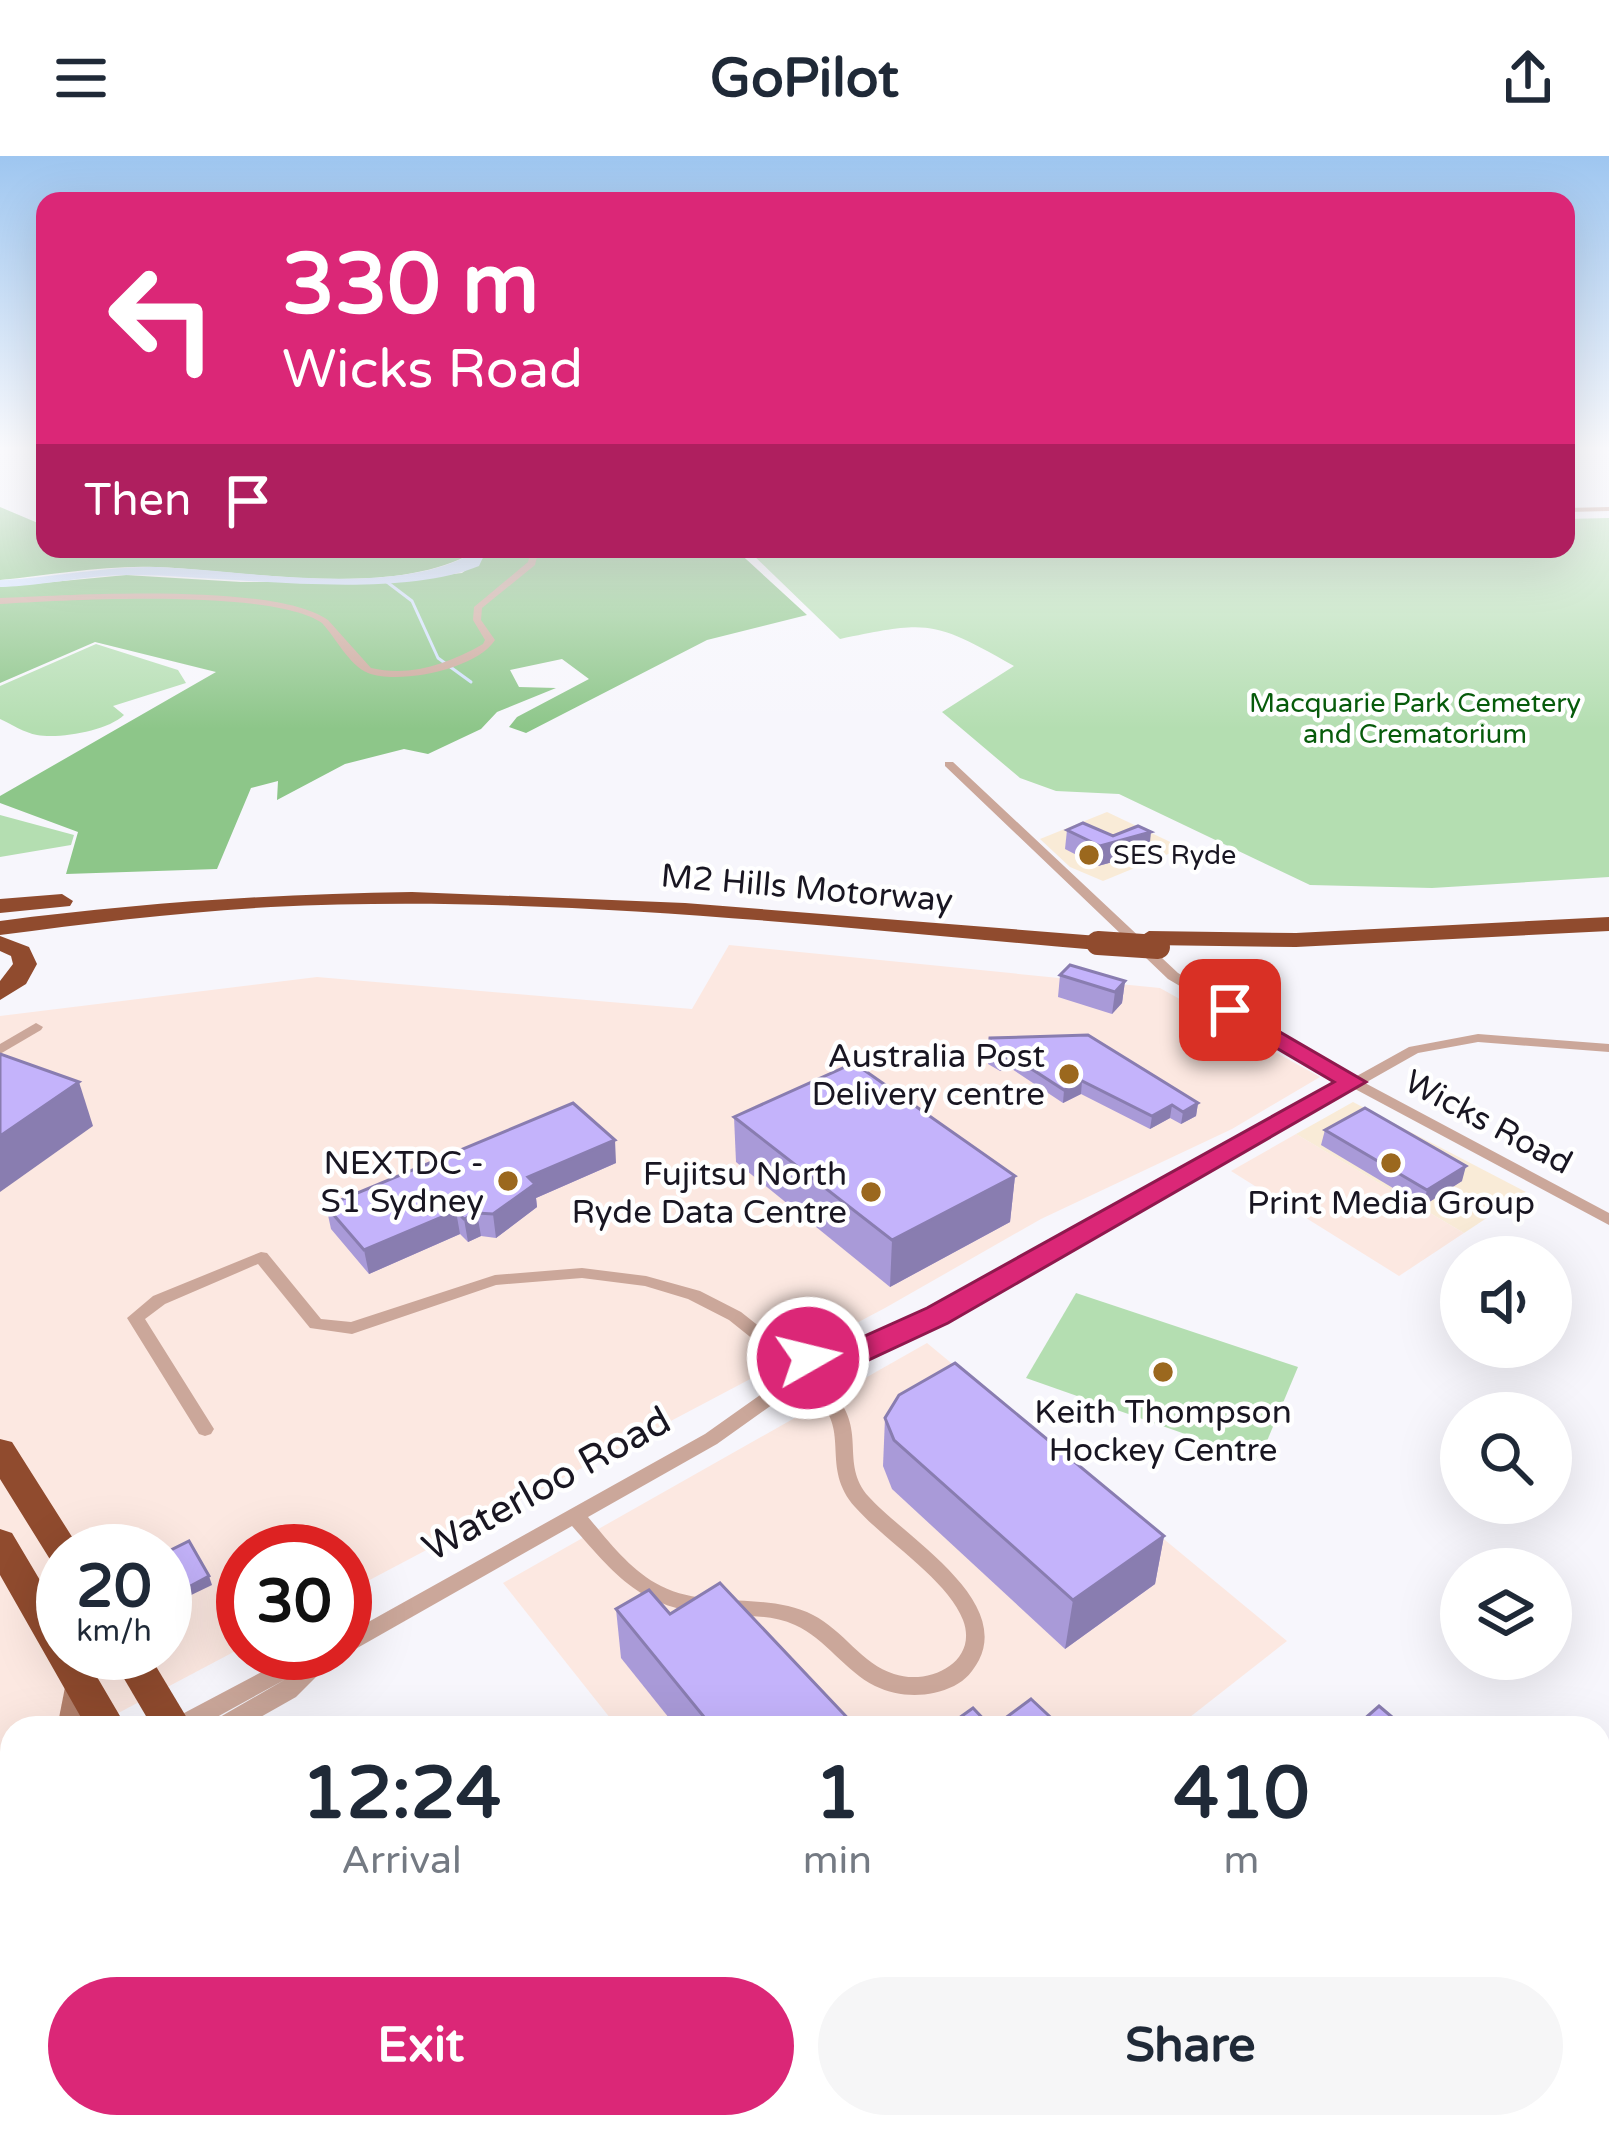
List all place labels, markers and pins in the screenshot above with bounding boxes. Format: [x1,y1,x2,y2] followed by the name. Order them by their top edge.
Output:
[1113,839,1236,872] place label: SES Ryde
[1076,842,1102,868] marker: SES Ryde
[1179,959,1281,1061] pin
[812,1037,1045,1114] place label: Australia Post Delivery centre
[1056,1061,1082,1087] marker: Australia Post Delivery centre
[320,1144,484,1221] place label: NEXTDC - S1 Sydney
[1378,1150,1404,1176] marker: Print Media Group
[571,1155,847,1232] place label: Fujitsu North Ryde Data Centre
[495,1168,521,1194] marker: NEXTDC - S1 Sydney
[858,1179,884,1205] marker: Fujitsu North Ryde Data Centre
[1247,1184,1535,1223] place label: Print Media Group
[1150,1359,1176,1385] marker: Keith Thompson Hockey Centre
[1034,1393,1292,1470] place label: Keith Thompson Hockey Centre

